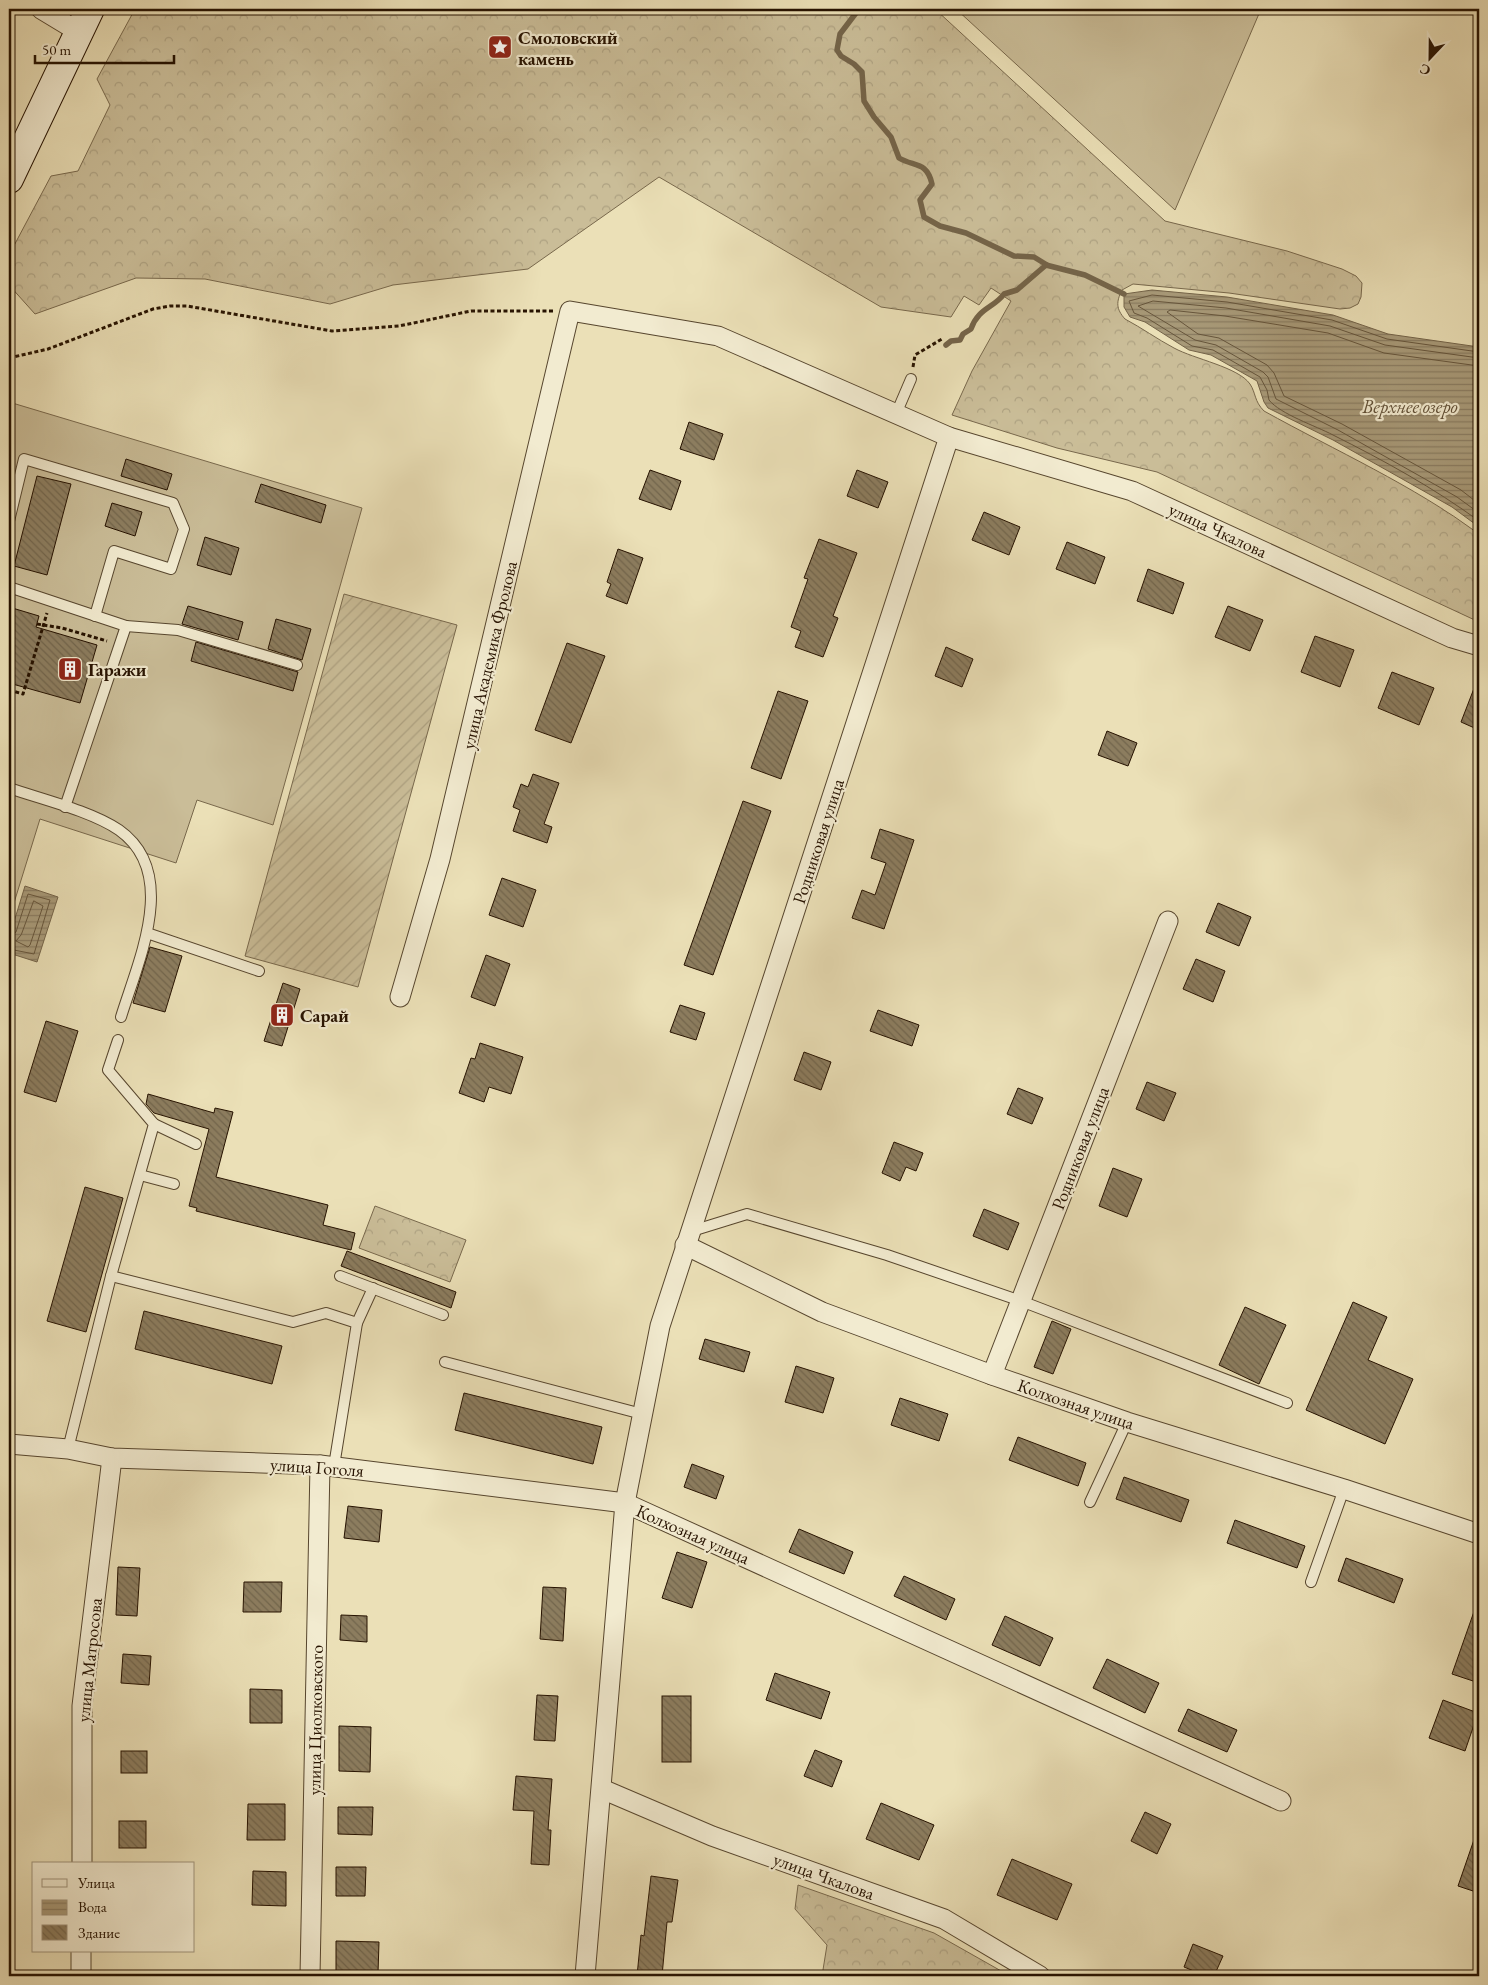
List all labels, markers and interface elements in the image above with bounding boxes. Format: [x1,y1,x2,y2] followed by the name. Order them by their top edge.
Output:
[518,26,618,70] place label: Смоловский камень
[35,32,174,64] scale bar
[1406,32,1456,82] north arrow
[487,34,513,60] place icon: Смоловский камень
[42,40,71,59] text: 50 m
[1417,60,1433,80] text: С
[1361,394,1458,419] water label: Верхнее озеро
[1165,497,1272,563] street label: улица Чкалова
[456,558,522,751] street label: улица Академика Фролова
[57,656,83,682] building icon: Гаражи
[88,658,147,681] place label: Гаражи
[787,775,849,906] street label: Родниковая улица
[269,1002,295,1028] building icon: Сарай
[300,1004,349,1027] place label: Сарай
[1046,1082,1114,1213] street label: Родниковая улица
[1015,1373,1138,1435] street label: Колхозная улица
[269,1452,365,1482] street label: улица Гоголя
[633,1499,754,1570] street label: Колхозная улица
[71,1596,107,1723] street label: улица Матросова
[302,1644,328,1795] street label: улица Циолковского
[770,1847,878,1905] street label: улица Чкалова
[32,1862,195,1952] legend
[77,1873,115,1892] text: Улица
[78,1897,107,1916] text: Вода
[78,1923,120,1942] text: Здание

